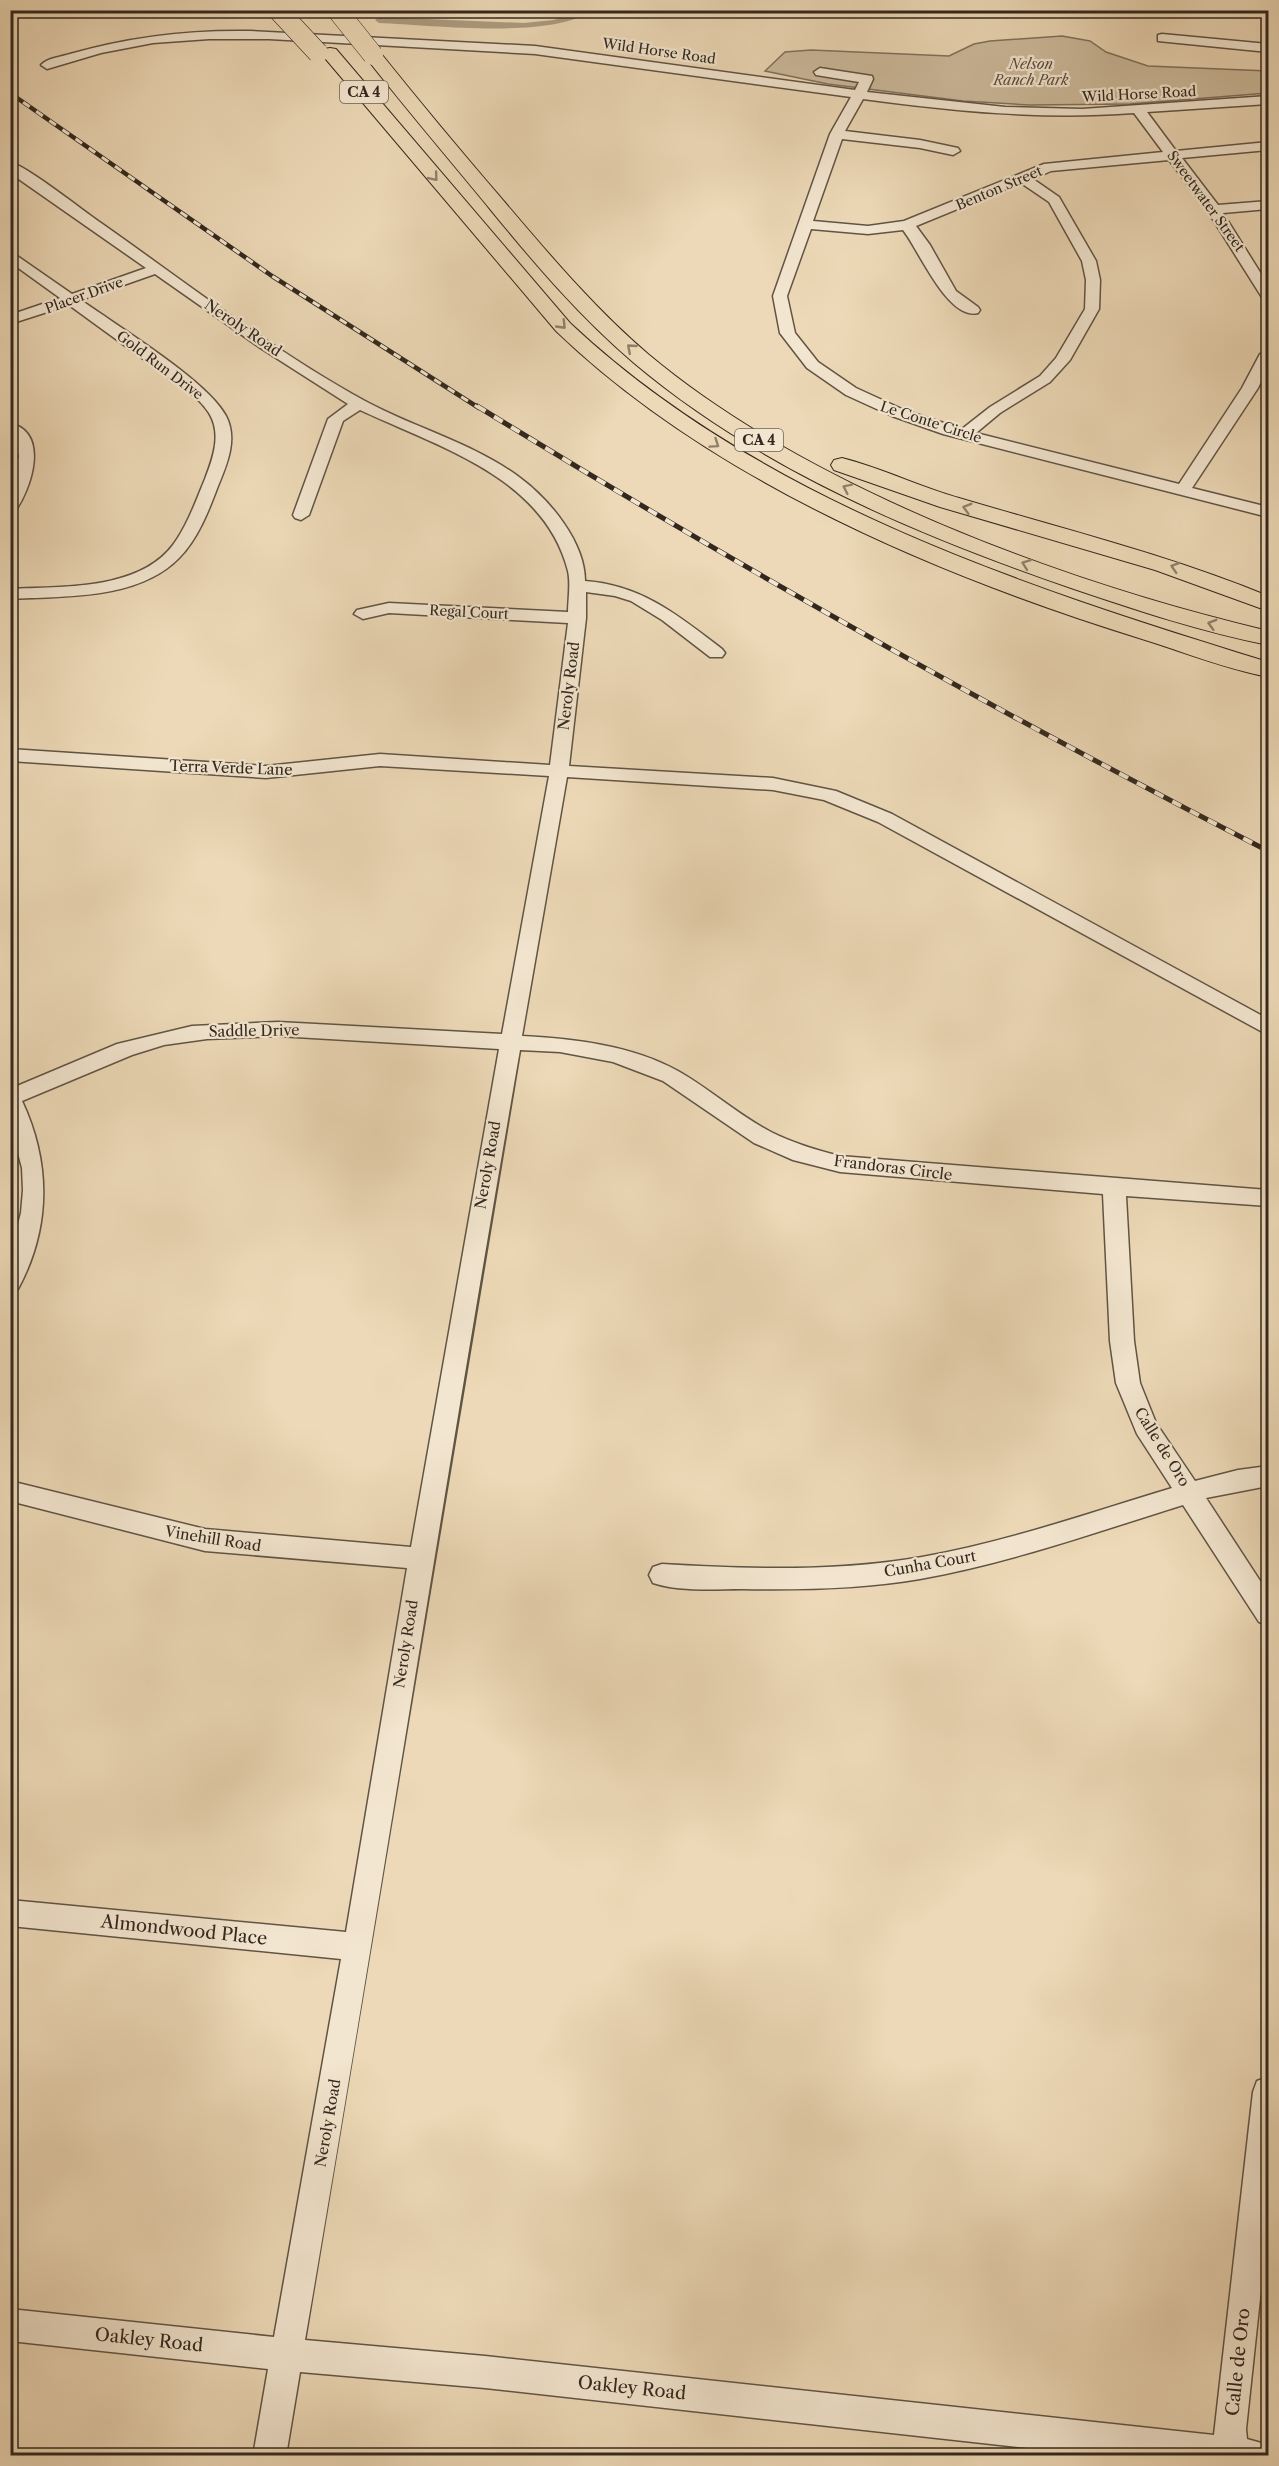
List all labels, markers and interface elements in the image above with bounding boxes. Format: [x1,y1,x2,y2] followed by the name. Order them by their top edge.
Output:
[600,34,717,68] street label: Wild Horse Road
[993,55,1069,89] park label: Nelson Ranch Park
[340,81,388,103] road number: CA 4
[1080,82,1197,106] street label: Wild Horse Road
[1163,147,1249,255] street label: Sweetwater Street
[953,162,1045,214] street label: Benton Street
[427,170,438,181] one-way arrow
[43,273,126,317] street label: Placer Drive
[201,295,286,360] street label: Neroly Road
[555,318,566,328] one-way arrow
[113,327,207,404] street label: Gold Run Drive
[627,344,638,355] one-way arrow
[878,397,984,447] street label: Le Conte Circle
[735,429,783,451] road number: CA 4
[709,437,720,448] one-way arrow
[842,484,853,496] one-way arrow
[962,503,972,516] one-way arrow
[1021,559,1032,572] one-way arrow
[1170,562,1181,575] one-way arrow
[429,601,509,623] street label: Regal Court
[1207,619,1218,631] one-way arrow
[554,641,583,731] street label: Neroly Road
[169,756,293,779] street label: Terra Verde Lane
[208,1020,300,1041] street label: Saddle Drive
[470,1119,505,1210] street label: Neroly Road
[833,1151,953,1184] street label: Frandoras Circle
[1130,1403,1194,1490] street label: Calle de Oro
[163,1521,263,1555] street label: Vinehill Road
[883,1546,978,1581] street label: Cunha Court
[389,1598,422,1689] street label: Neroly Road
[99,1910,268,1950] street label: Almondwood Place
[310,2077,345,2168] street label: Neroly Road
[1221,2307,1255,2417] street label: Calle de Oro
[94,2323,204,2357] street label: Oakley Road
[577,2371,687,2405] street label: Oakley Road

